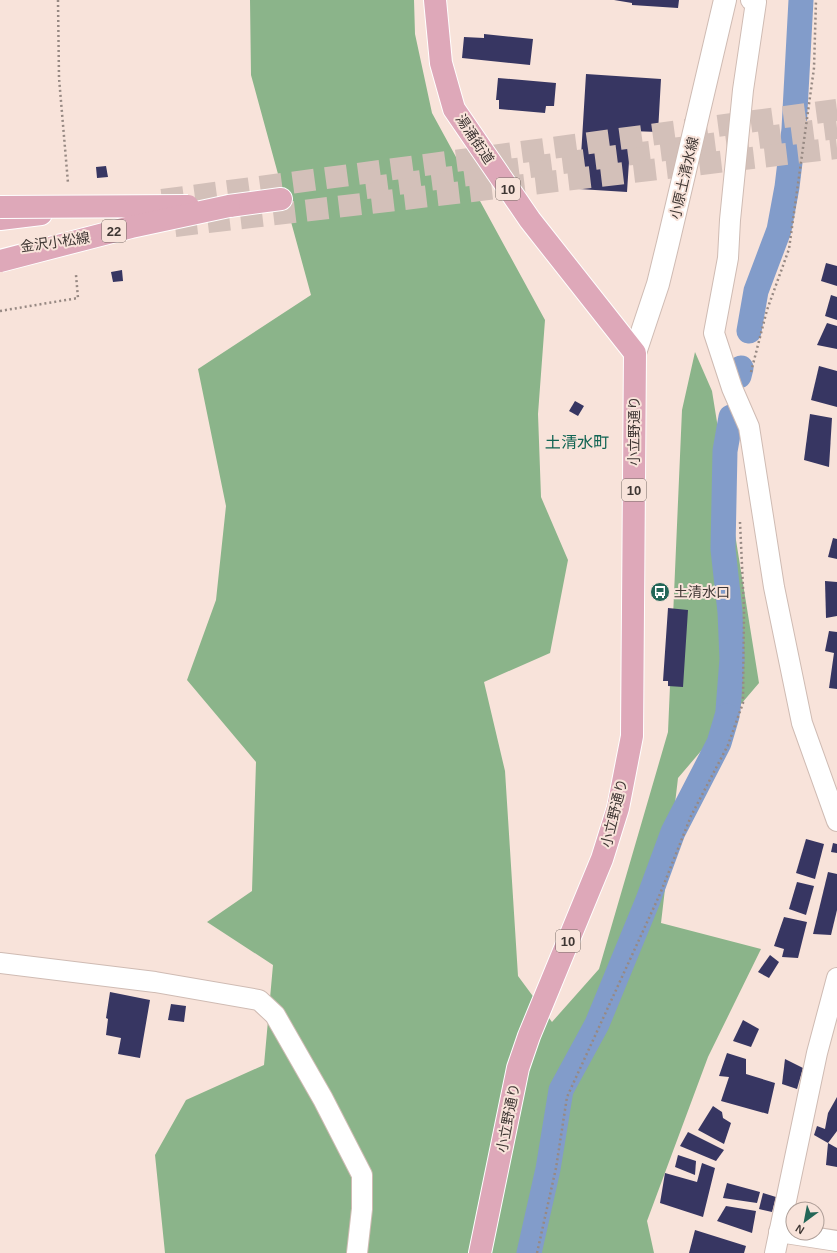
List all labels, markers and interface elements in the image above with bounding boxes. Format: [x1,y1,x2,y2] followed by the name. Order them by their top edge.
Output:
[453,111,497,167] street label: 湯涌街道
[667,135,701,221] street label: 小原土清水線
[496,178,520,200] road number: 10
[102,220,126,242] road number: 22
[19,229,91,255] street label: 金沢小松線
[626,396,642,466] street label: 小立野通り
[545,434,609,451] district label: 土清水町
[622,479,646,501] road number: 10
[649,581,671,603] bus stop icon: 土清水口
[674,584,730,600] place label: 土清水口
[598,777,630,849] street label: 小立野通り
[556,930,580,952] road number: 10
[493,1082,523,1154] street label: 小立野通り
[785,1201,825,1241] north arrow
[793,1222,806,1237] text: N

